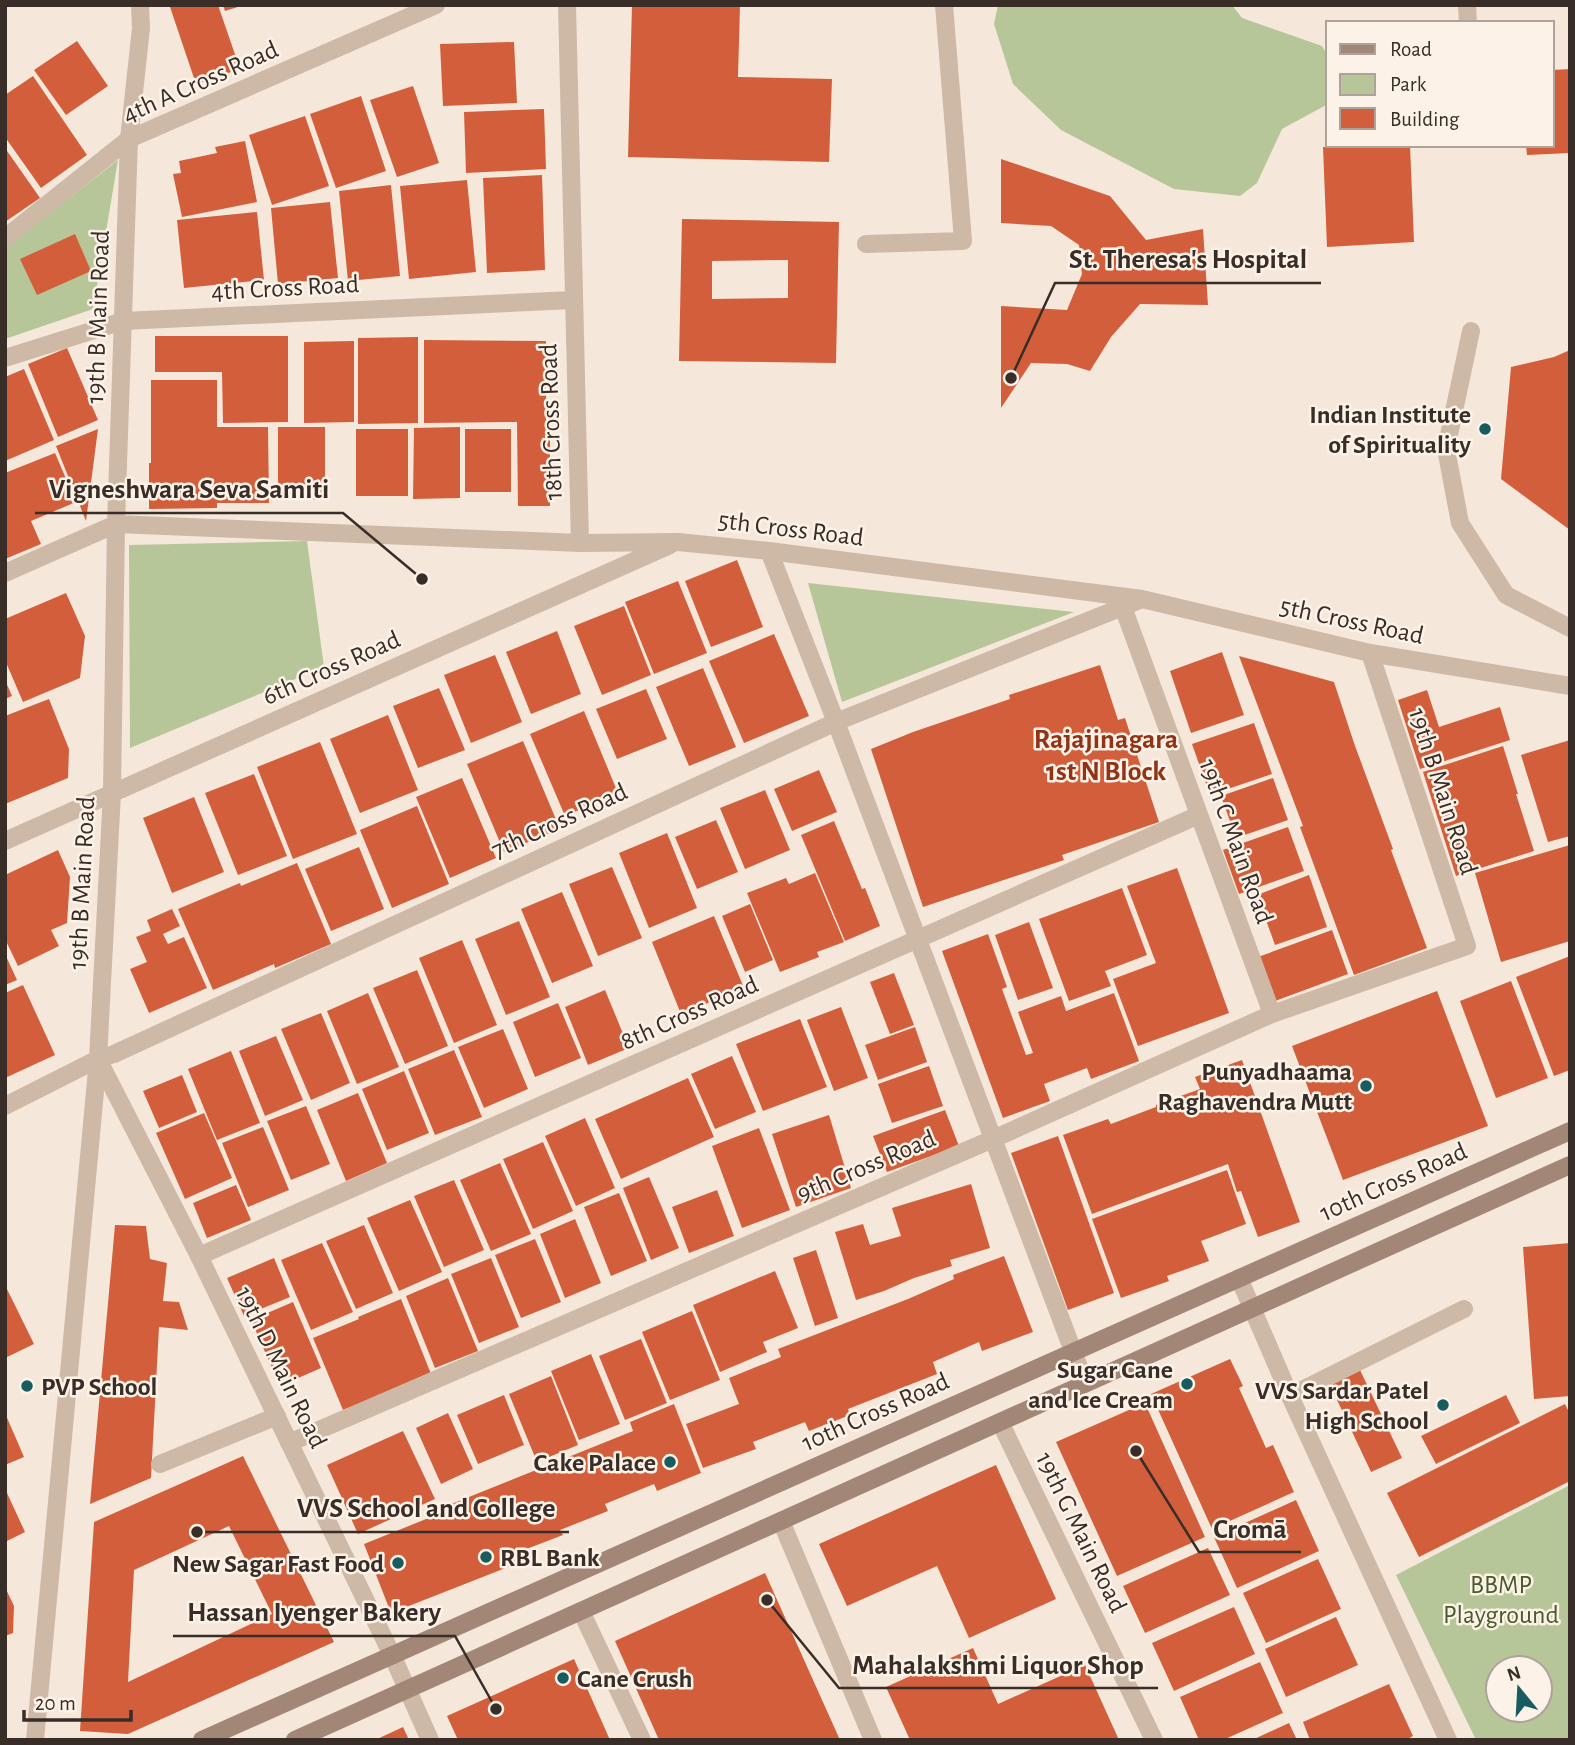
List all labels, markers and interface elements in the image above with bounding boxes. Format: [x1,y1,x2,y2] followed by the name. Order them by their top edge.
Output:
[1326,21,1554,147] legend
[119,36,282,128] street label: 4th A Cross Road
[1390,39,1432,60] text: Road
[1390,74,1427,95] text: Park
[1390,109,1460,130] text: Building
[82,230,114,404] street label: 19th B Main Road
[1055,234,1321,283] callout: St. Theresa's Hospital
[1069,246,1307,274] text: St. Theresa's Hospital
[210,271,360,305] street label: 4th Cross Road
[535,343,567,501] street label: 18th Cross Road
[1309,402,1471,458] place label: Indian Institute of Spirituality
[1477,421,1493,437] marker: Indian Institute of Spirituality
[35,464,343,513] callout: Vigneshwara Seva Samiti
[49,476,329,504] text: Vigneshwara Seva Samiti
[717,507,865,551] street label: 5th Cross Road
[1278,593,1426,649] street label: 5th Cross Road
[259,626,404,710] street label: 6th Cross Road
[1404,705,1482,878] street label: 19th B Main Road
[1034,726,1178,786] district label: Rajajinagara 1st N Block
[1194,756,1278,927] street label: 19th C Main Road
[488,778,631,864] street label: 7th Cross Road
[64,796,100,970] street label: 19th B Main Road
[617,971,762,1055] street label: 8th Cross Road
[1158,1059,1352,1115] place label: Punyadhaama Raghavendra Mutt
[1358,1078,1374,1094] marker: Punyadhaama Raghavendra Mutt
[793,1125,939,1207] street label: 9th Cross Road
[1316,1138,1471,1226] street label: 10th Cross Road
[231,1282,331,1452] street label: 19th D Main Road
[1028,1357,1173,1413] place label: Sugar Cane and Ice Cream
[798,1368,953,1456] street label: 10th Cross Road
[41,1374,157,1400] place label: PVP School
[1179,1376,1195,1392] marker: Sugar Cane and Ice Cream
[19,1378,35,1394] marker: PVP School
[1255,1378,1429,1434] place label: VVS Sardar Patel High School
[1435,1397,1451,1413] marker: VVS Sardar Patel High School
[1031,1448,1131,1617] street label: 19th G Main Road
[533,1450,656,1476] place label: Cake Palace
[662,1454,678,1470] marker: Cake Palace
[283,1483,569,1532] callout: VVS School and College
[297,1495,555,1523] text: VVS School and College
[1199,1503,1301,1552] callout: Cromā
[1213,1516,1287,1544] text: Cromā
[500,1545,600,1571] place label: RBL Bank
[478,1549,494,1565] marker: RBL Bank
[172,1551,384,1577] place label: New Sagar Fast Food
[390,1555,406,1571] marker: New Sagar Fast Food
[1443,1572,1559,1628] park label: BBMP Playground
[173,1587,455,1636] callout: Hassan Iyenger Bakery
[187,1599,441,1627] text: Hassan Iyenger Bakery
[839,1639,1158,1688] callout: Mahalakshmi Liquor Shop
[852,1652,1144,1680] text: Mahalakshmi Liquor Shop
[1484,1654,1554,1724] north arrow
[1505,1663,1523,1685] text: N
[577,1666,692,1692] place label: Cane Crush
[555,1670,571,1686] marker: Cane Crush
[24,1678,131,1722] scale bar
[35,1693,76,1714] text: 20 m

